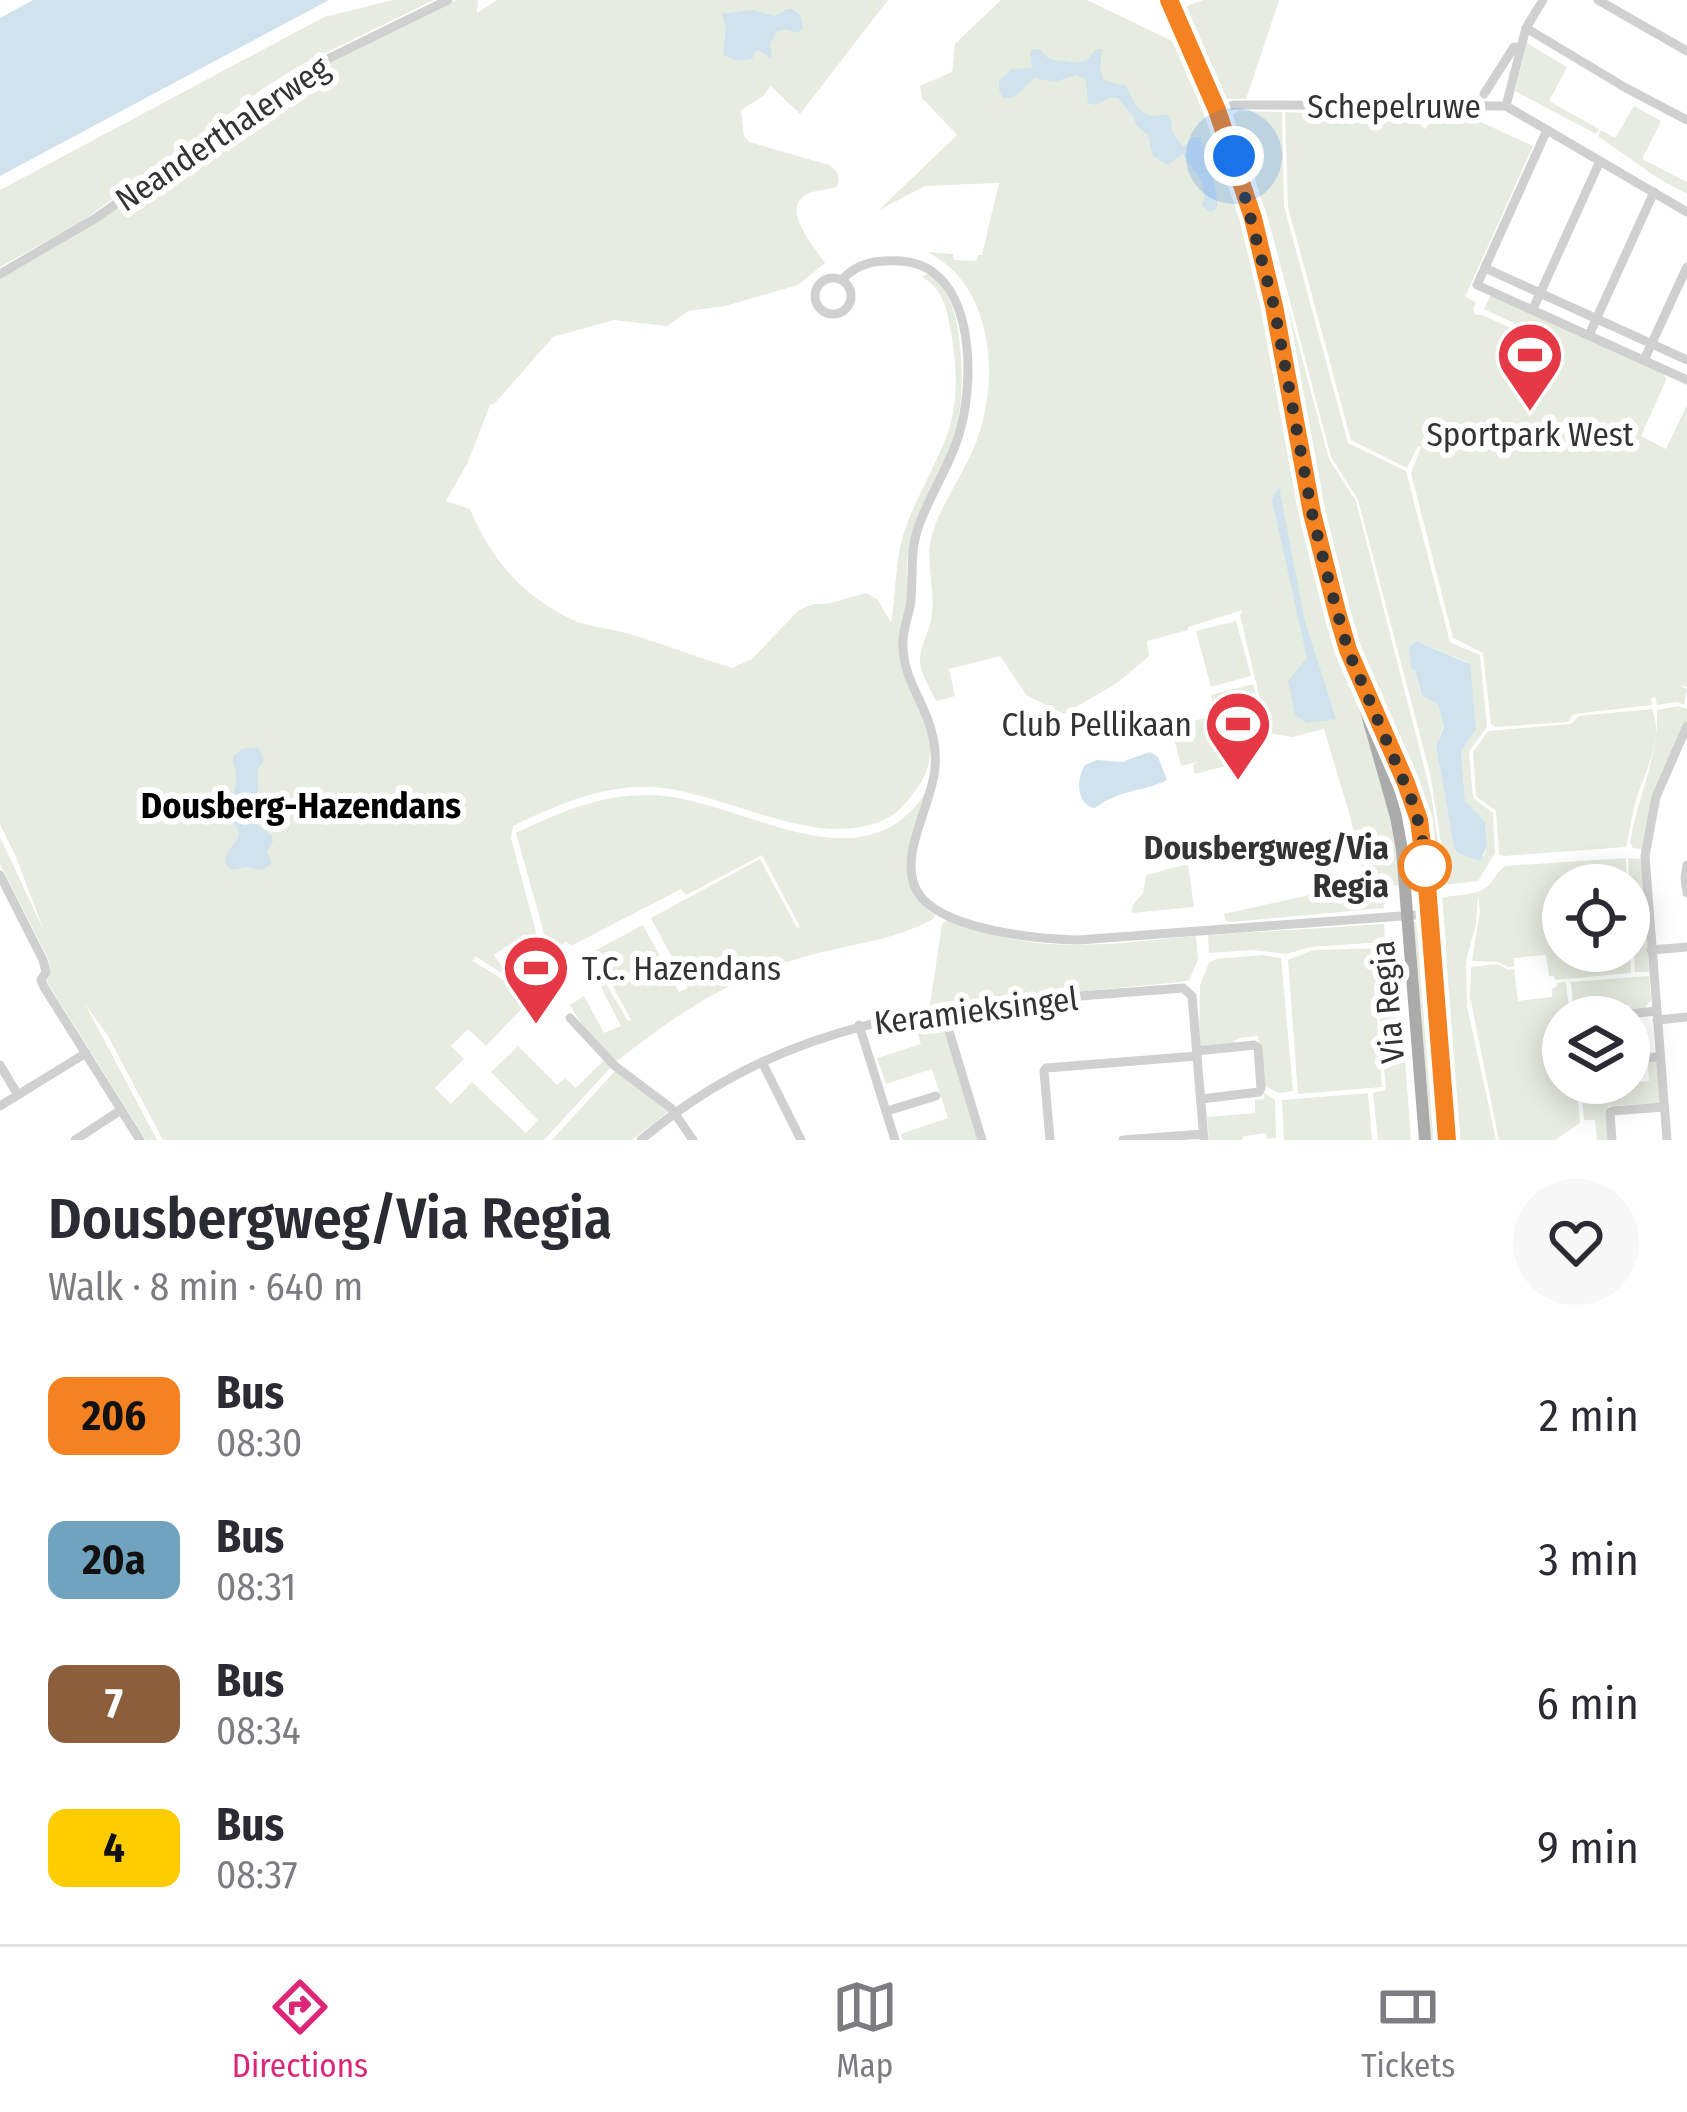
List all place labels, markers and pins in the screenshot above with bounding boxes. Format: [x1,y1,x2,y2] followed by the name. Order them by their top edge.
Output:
[1495,320,1565,414] sports icon: Sportpark West
[1426,415,1634,455] place label: Sportpark West
[1203,689,1273,783] sports icon: Club Pellikaan
[1002,705,1192,745] place label: Club Pellikaan
[1144,828,1389,906] place label: Dousbergweg/Via Regia
[1400,841,1450,891] marker: Dousbergweg/Via Regia
[501,933,571,1027] sports icon: T.C. Hazendans
[582,949,781,989] place label: T.C. Hazendans

